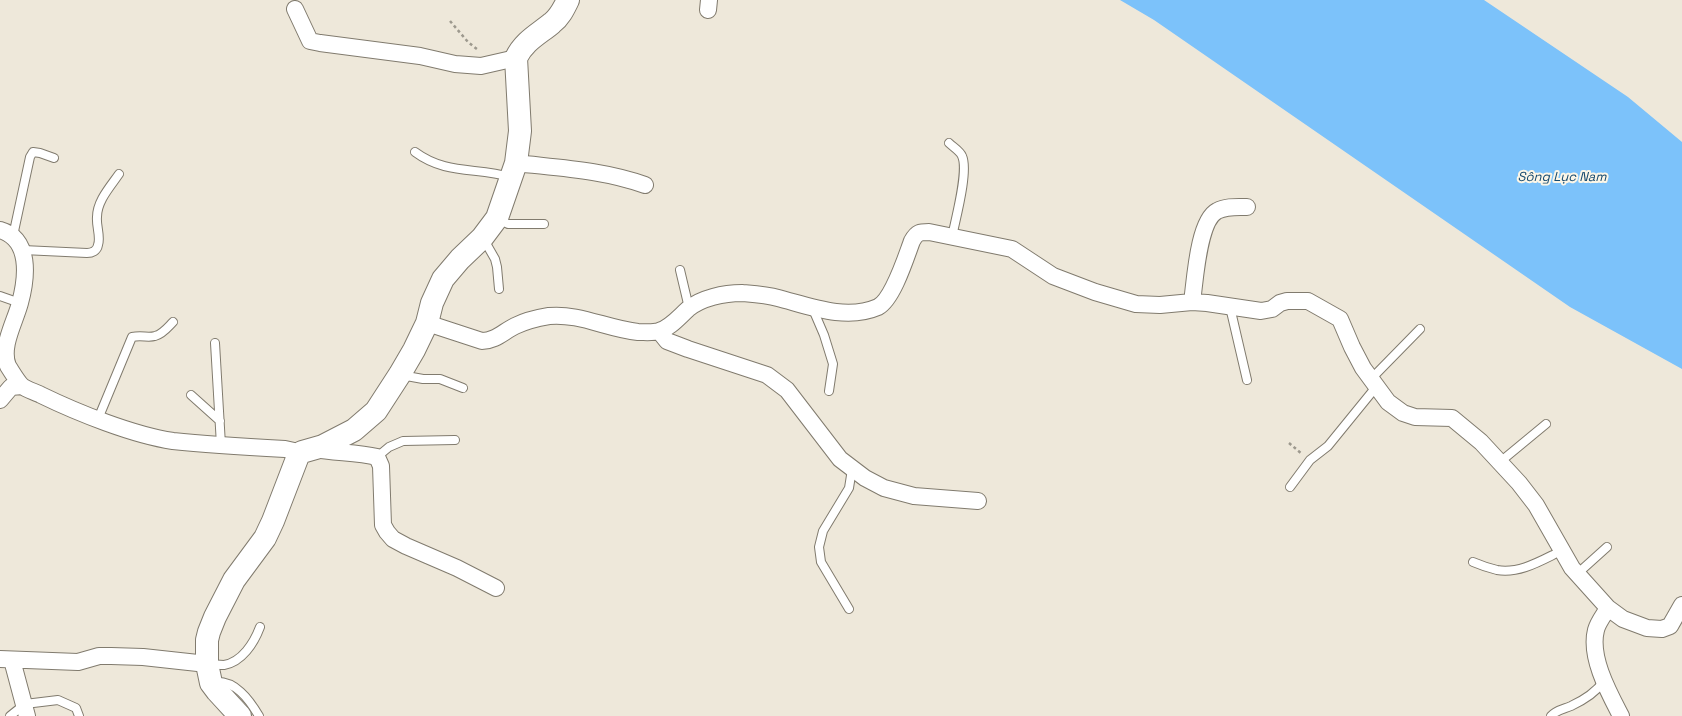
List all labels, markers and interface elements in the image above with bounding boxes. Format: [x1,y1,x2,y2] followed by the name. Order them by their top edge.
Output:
[1517,169,1607,185] water label: Sông Lục Nam

